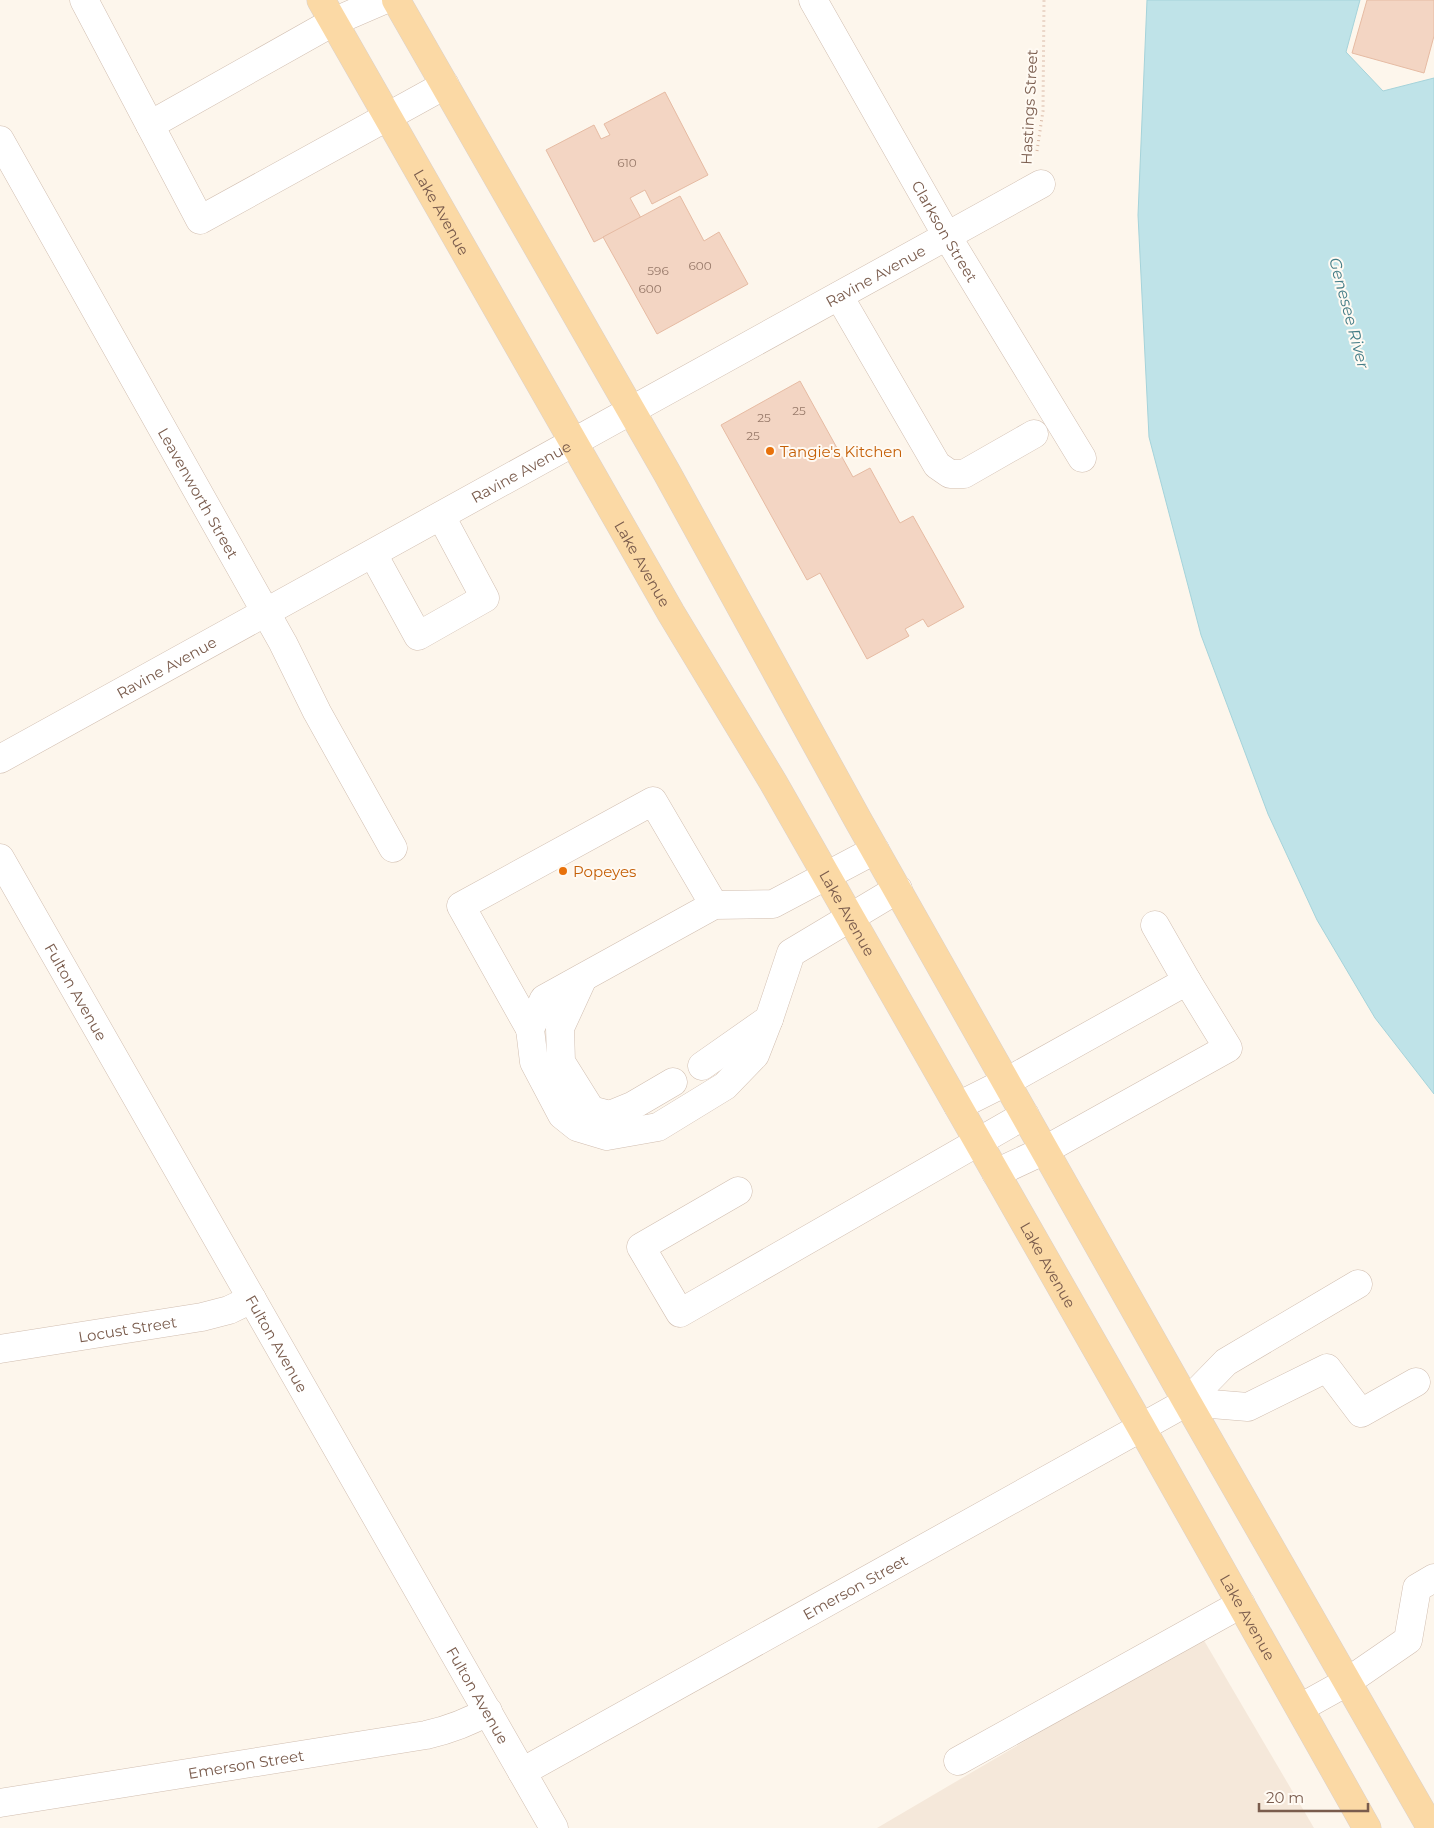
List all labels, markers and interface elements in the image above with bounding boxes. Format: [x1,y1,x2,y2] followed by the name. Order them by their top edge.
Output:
[1016,49,1042,165] street label: Hastings Street
[617,155,637,170] house number: 610
[410,165,474,258] street label: Lake Avenue
[908,177,982,285] street label: Clarkson Street
[822,240,929,311] street label: Ravine Avenue
[1325,255,1373,371] water label: Genesee River
[688,258,712,273] house number: 600
[647,263,669,278] house number: 596
[638,281,662,296] house number: 600
[792,403,806,418] house number: 25
[757,410,771,425] house number: 25
[154,424,243,562] street label: Leavenworth Street
[746,428,760,443] house number: 25
[467,436,574,507] street label: Ravine Avenue
[780,442,903,461] place label: Tangie's Kitchen
[764,445,776,457] marker: Tangie's Kitchen
[611,517,675,610] street label: Lake Avenue
[113,632,220,702] street label: Ravine Avenue
[573,862,636,881] place label: Popeyes
[557,865,569,877] marker: Popeyes
[816,867,880,959] street label: Lake Avenue
[41,940,112,1044] street label: Fulton Avenue
[1016,1218,1080,1311] street label: Lake Avenue
[242,1291,313,1396] street label: Fulton Avenue
[77,1312,178,1346] street label: Locust Street
[799,1550,911,1624] street label: Emerson Street
[1216,1571,1280,1664] street label: Lake Avenue
[443,1643,513,1747] street label: Fulton Avenue
[187,1745,305,1782] street label: Emerson Street
[1259,1780,1368,1812] scale bar
[1266,1788,1304,1807] text: 20 m

